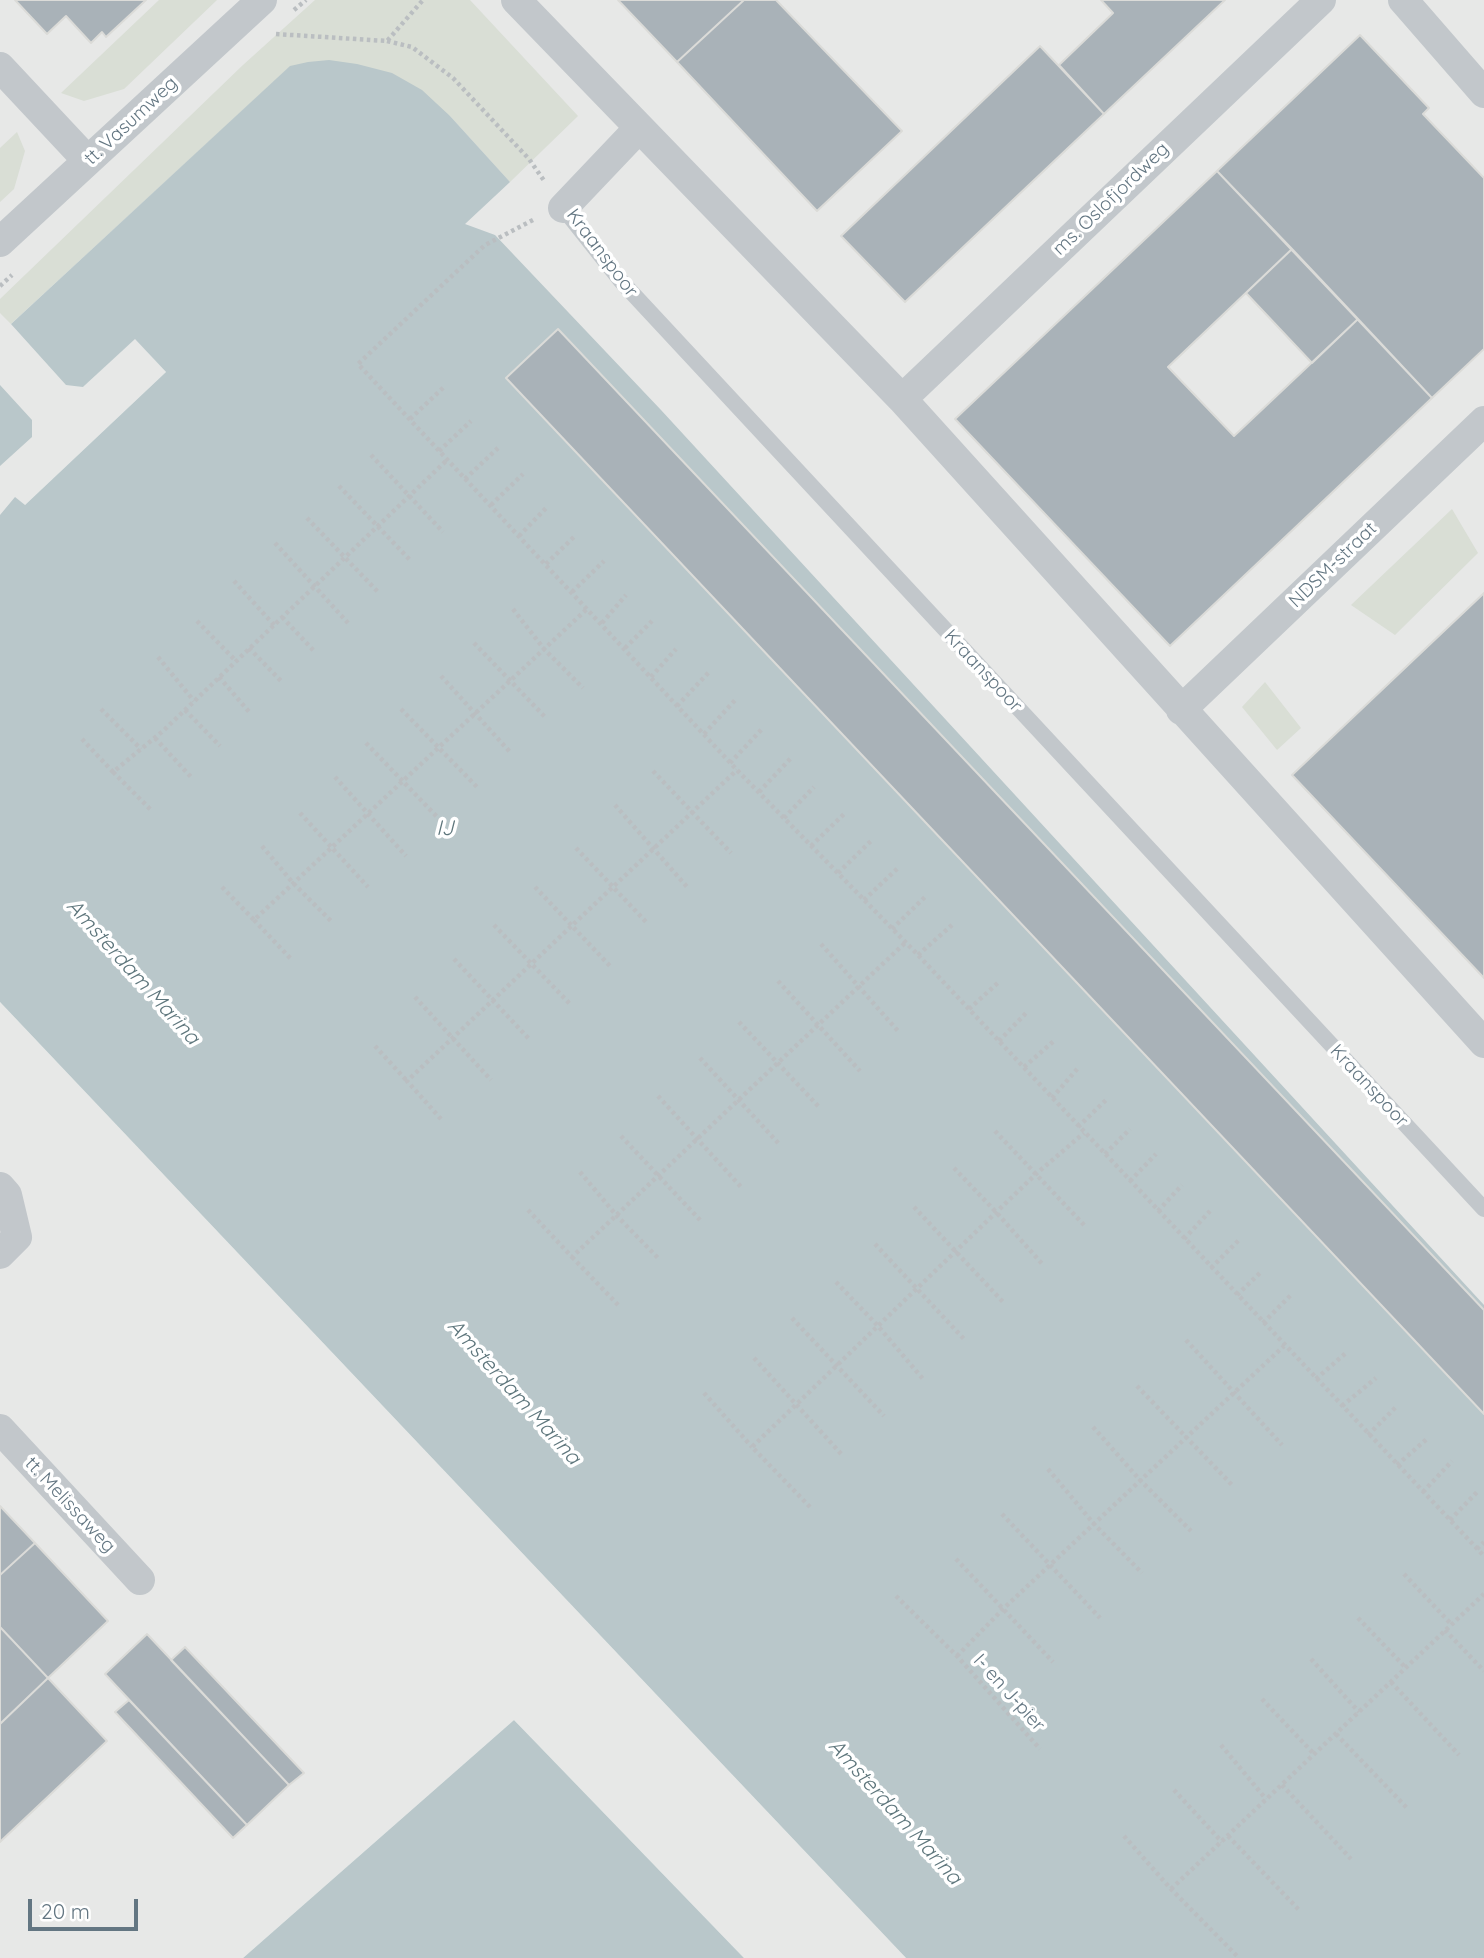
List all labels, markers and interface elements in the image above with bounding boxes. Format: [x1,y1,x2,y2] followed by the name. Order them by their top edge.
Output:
[80,72,182,170] street label: tt. Vasumweg
[1048,138,1174,260] street label: ms. Oslofjordweg
[561,204,643,302] street label: Kraanspoor
[1284,517,1382,613] street label: NDSM-straat
[939,625,1027,717] street label: Kraanspoor
[436,816,454,842] water label: IJ
[61,894,205,1050] water label: Amsterdam Marina
[1325,1040,1413,1132] street label: Kraanspoor
[442,1314,586,1470] water label: Amsterdam Marina
[20,1452,120,1558] street label: tt. Melissaweg
[968,1650,1050,1736] street label: I- en J-pier
[823,1734,967,1890] water label: Amsterdam Marina
[32,1884,142,1928] scale bar
[41,1898,90,1924] text: 20 m

